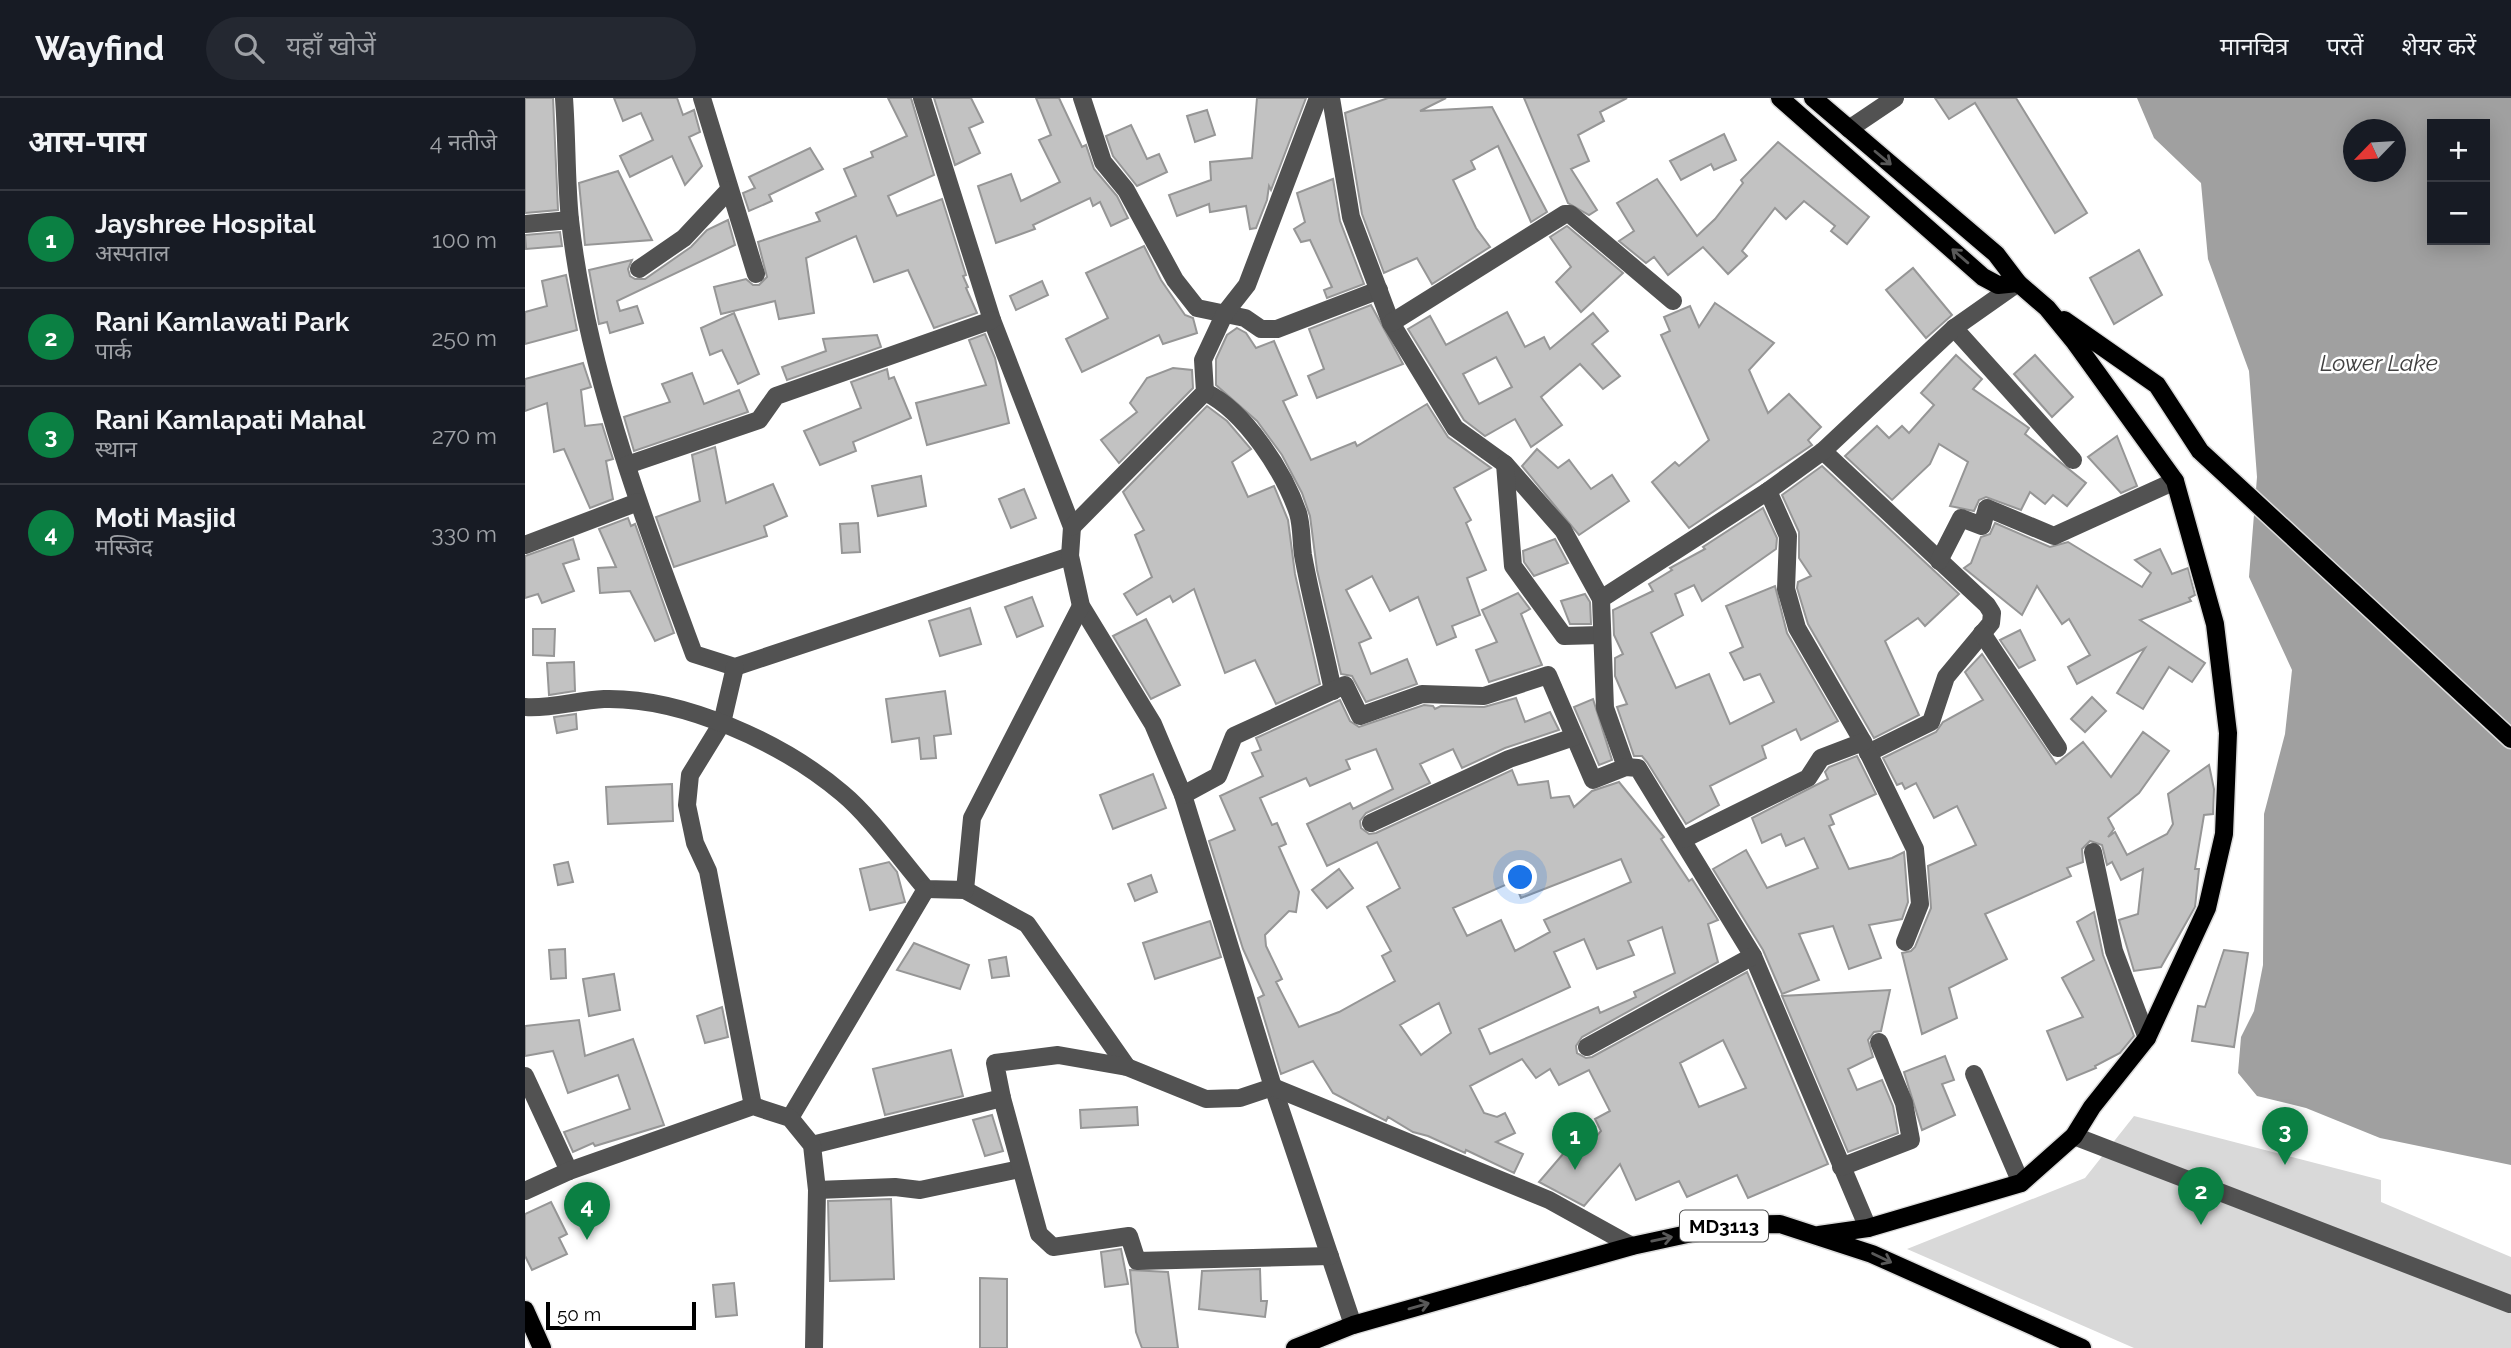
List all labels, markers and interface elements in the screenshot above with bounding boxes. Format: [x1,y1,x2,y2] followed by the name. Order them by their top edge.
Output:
[206,17,696,80] search box
[35,29,164,68] text: Wayfind
[230,29,268,67] icon: search
[286,31,376,61] text: यहाँ खोजें
[2220,32,2288,61] text: मानचित्र
[2326,32,2364,61] text: परतें
[2402,32,2476,61] text: शेयर करें
[2343,119,2406,182] north arrow
[2427,119,2490,245] map controls
[2427,119,2490,182] button: +
[28,124,146,159] text: आस-पास
[430,128,497,155] text: 4 नतीजे
[1874,150,1892,166] one-way arrow
[2427,182,2490,245] button: −
[95,209,316,239] text: Jayshree Hospital
[45,226,57,253] text: 1
[432,226,497,253] text: 100 m
[95,239,169,266] text: अस्पताल
[1951,248,1969,264] one-way arrow
[95,307,349,337] text: Rani Kamlawati Park
[45,324,57,351] text: 2
[431,324,497,351] text: 250 m
[95,337,132,364] text: पार्क
[2320,349,2438,376] water label: Lower Lake
[95,405,365,435] text: Rani Kamlapati Mahal
[45,422,57,449] text: 3
[432,422,497,449] text: 270 m
[95,435,137,462] text: स्थान
[95,503,236,533] text: Moti Masjid
[44,520,58,547] text: 4
[431,520,497,547] text: 330 m
[95,533,153,560] text: मस्जिद
[1503,860,1537,894] your location
[2262,1107,2308,1165] pin: 3
[1552,1112,1598,1170] pin: 1
[2178,1167,2224,1225] pin: 2
[564,1182,610,1240] pin: 4
[1680,1210,1768,1242] road number: MD3113
[1650,1232,1673,1246] one-way arrow
[1871,1253,1892,1266] one-way arrow
[546,1299,697,1331] scale bar
[1407,1299,1429,1312] one-way arrow
[557,1303,601,1325] text: 50 m

